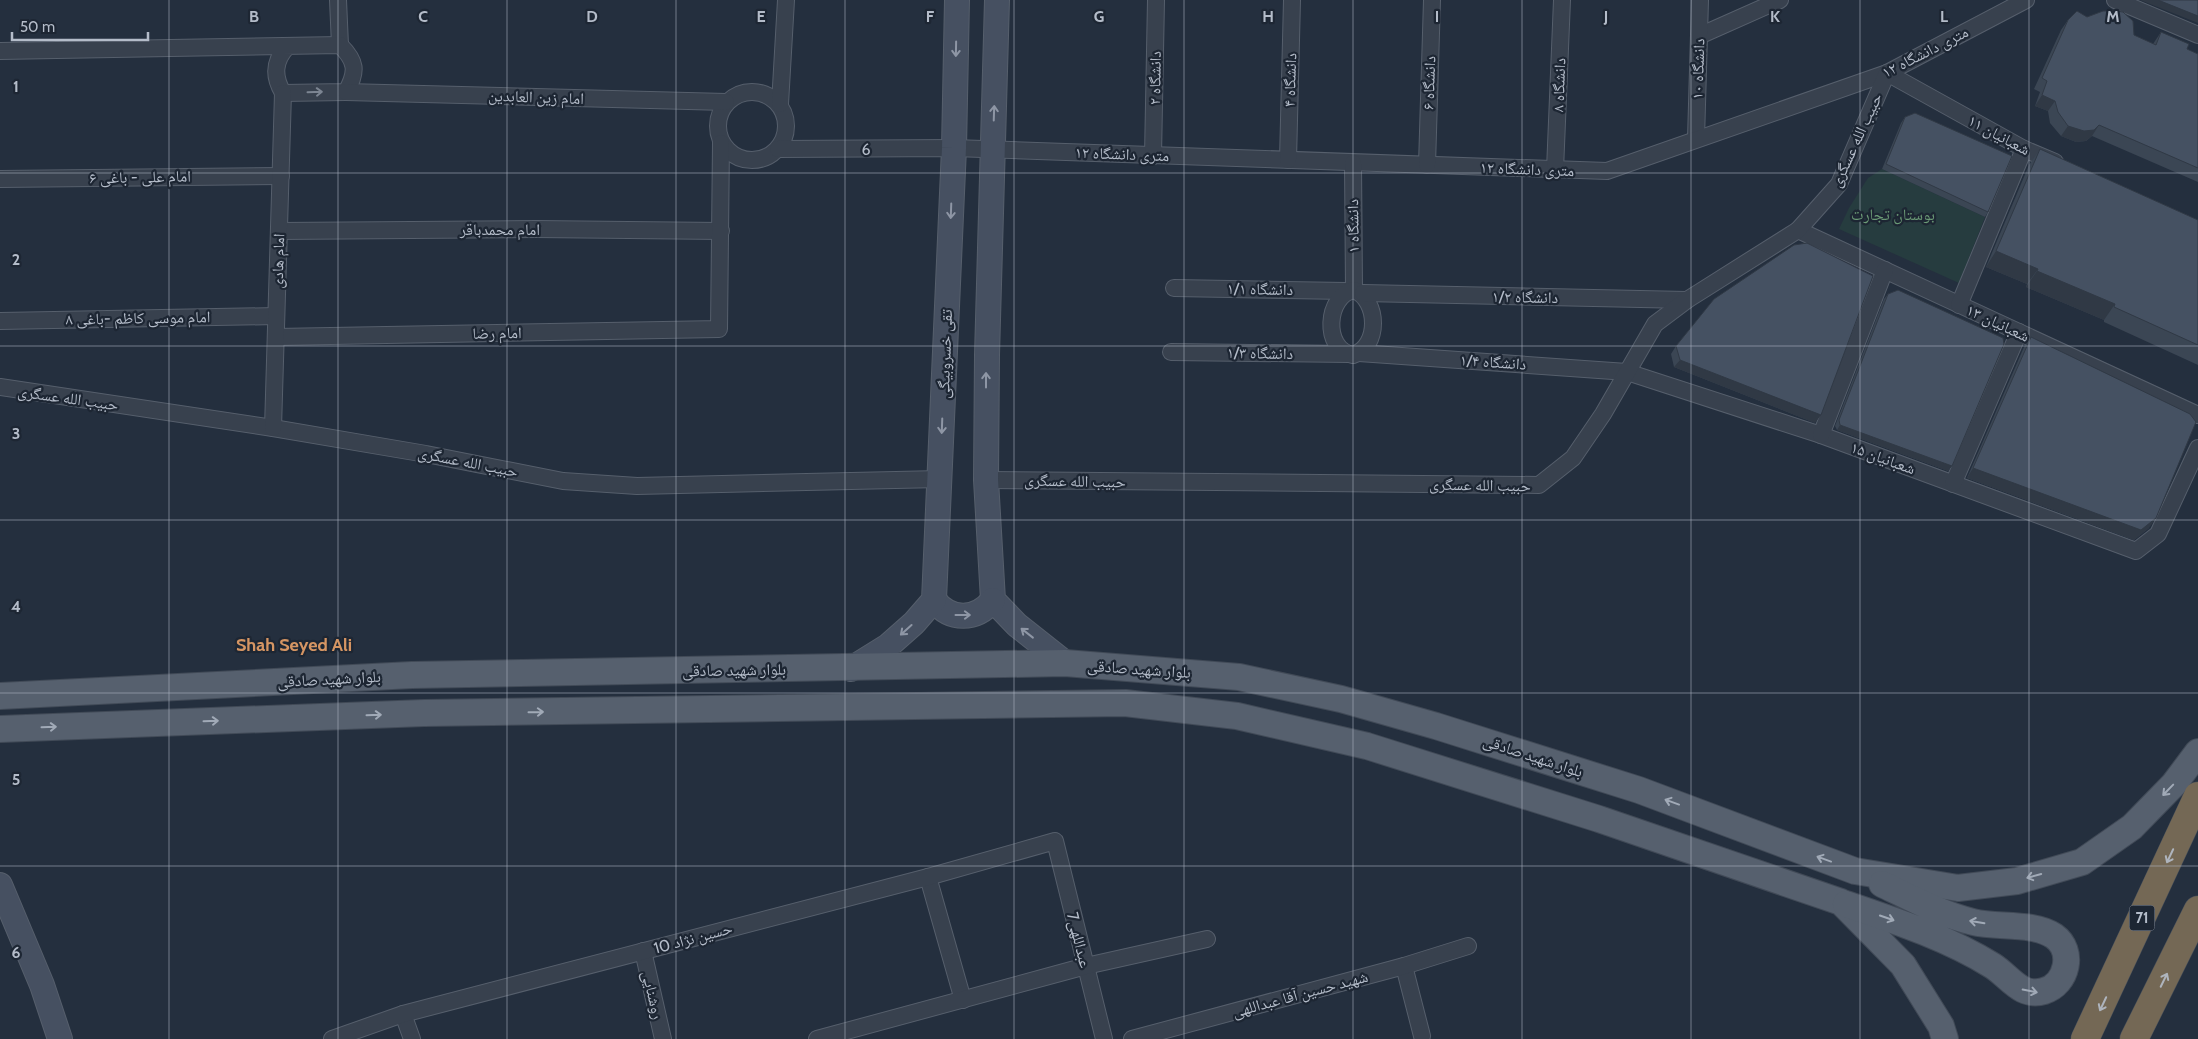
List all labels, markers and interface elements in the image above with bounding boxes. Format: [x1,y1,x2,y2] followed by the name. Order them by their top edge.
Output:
[249,7,259,26] text: B
[418,7,428,26] text: C
[586,7,598,26] text: D
[756,7,766,26] text: E
[926,7,935,26] text: F
[1094,7,1104,26] text: G
[1262,7,1274,26] text: H
[1435,7,1439,26] text: I
[1603,7,1608,26] text: J
[1770,7,1780,26] text: K
[1940,7,1948,26] text: L
[2106,7,2120,26] text: M
[12,10,149,42] scale bar
[20,18,55,36] text: 50 m
[1879,22,1972,83] street label: ۱۲ متری دانشگاه
[1687,38,1709,100] street label: دانشگاه ۱۰
[951,40,961,56] one-way arrow
[1145,51,1165,105] street label: دانشگاه ۲
[1280,53,1300,107] street label: دانشگاه ۴
[1419,56,1439,110] street label: دانشگاه ۶
[1549,58,1569,112] street label: دانشگاه ۸
[13,77,19,96] text: 1
[488,86,584,109] street label: امام زین العابدین
[306,88,322,97] one-way arrow
[1826,90,1887,190] street label: حبیب الله عسگری
[989,105,999,122] one-way arrow
[1964,111,2033,160] street label: شعبانیان ۱۱
[861,140,871,159] street label: 6
[1074,143,1169,166] street label: ۱۲ متری دانشگاه
[1479,158,1574,181] street label: ۱۲ متری دانشگاه
[89,167,191,188] street label: امام علی - باغی ۶
[1343,199,1363,253] street label: دانشگاه ۱
[946,202,956,219] one-way arrow
[1851,205,1935,225] park label: بوستان تجارت
[459,220,540,240] street label: امام محمدباقر
[268,233,289,289] street label: امام هادی
[12,250,20,269] text: 2
[1227,279,1293,299] street label: دانشگاه ۱/۱
[1492,287,1558,307] street label: دانشگاه ۱/۲
[1963,300,2033,347] street label: شعبانیان ۱۳
[65,307,211,330] street label: امام موسی کاظم -باغی ۸
[934,309,957,399] street label: تقی خسروبیگی
[472,323,522,344] street label: امام رضا
[1227,343,1293,363] street label: دانشگاه ۱/۳
[1459,350,1527,374] street label: دانشگاه ۱/۴
[981,372,991,388] one-way arrow
[16,382,120,415] street label: حبیب الله عسگری
[937,418,946,434] one-way arrow
[12,424,20,443] text: 3
[1848,438,1918,479] street label: شعبانیان ۱۵
[416,443,520,482] street label: حبیب الله عسگری
[1024,471,1126,492] street label: حبیب الله عسگری
[1429,475,1531,496] street label: حبیب الله عسگری
[11,597,21,616] text: 4
[955,610,971,620] one-way arrow
[900,624,913,636] one-way arrow
[1020,628,1034,638] one-way arrow
[236,634,352,656] district label: Shah Seyed Ali
[1086,656,1191,683] street label: بلوار شهید صادقی
[682,660,786,681] street label: بلوار شهید صادقی
[277,667,381,692] street label: بلوار شهید صادقی
[528,707,544,717] one-way arrow
[365,710,381,720] one-way arrow
[202,716,219,726] one-way arrow
[40,722,56,732] one-way arrow
[1480,731,1585,782] street label: بلوار شهید صادقی
[12,770,20,789] text: 5
[2162,784,2174,796] one-way arrow
[1664,797,1680,806] one-way arrow
[2165,848,2175,863] one-way arrow
[1817,854,1832,863] one-way arrow
[2027,871,2043,881] one-way arrow
[2130,906,2154,930] road number: 71
[1062,910,1095,970] street label: عبداللهی7
[1878,914,1894,923] one-way arrow
[1969,917,1985,927] one-way arrow
[652,918,735,959] street label: حسین نژاد 10
[12,943,21,962] text: 6
[1230,967,1370,1022] street label: شهید حسین آقا عبداللهی
[637,969,668,1021] street label: روشنایی
[2159,972,2169,987] one-way arrow
[2022,987,2038,996] one-way arrow
[2097,996,2107,1011] one-way arrow

